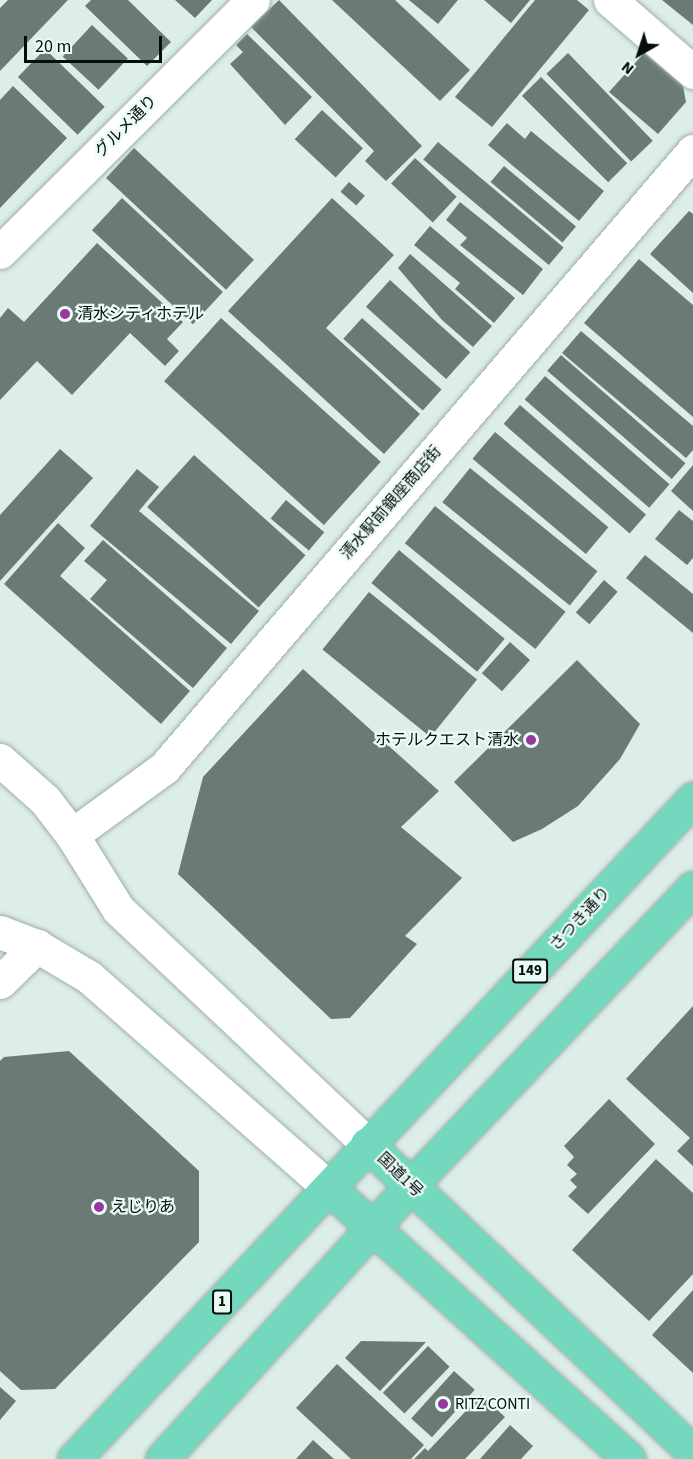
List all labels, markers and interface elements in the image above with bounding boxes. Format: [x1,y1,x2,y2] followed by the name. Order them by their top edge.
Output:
[27,24,165,62] scale bar
[609,24,669,84] north arrow
[35,34,71,59] text: 20 m
[617,56,639,80] text: N
[91,91,161,161] street label: グルメ通り
[77,304,205,324] place label: 清水シティホテル
[58,307,72,321] marker: 清水シティホテル
[337,442,445,564] street label: 清水駅前銀座商店街
[375,730,519,750] place label: ホテルクエスト清水
[524,733,538,747] marker: ホテルクエスト清水
[546,883,614,955] street label: さつき通り
[512,959,548,983] road number: 149
[373,1149,427,1201] street label: 国道1号
[111,1197,175,1217] place label: えじりあ
[92,1200,106,1214] marker: えじりあ
[212,1290,232,1314] road number: 1
[455,1394,530,1414] place label: RITZ CONTI
[436,1397,450,1411] marker: RITZ CONTI

